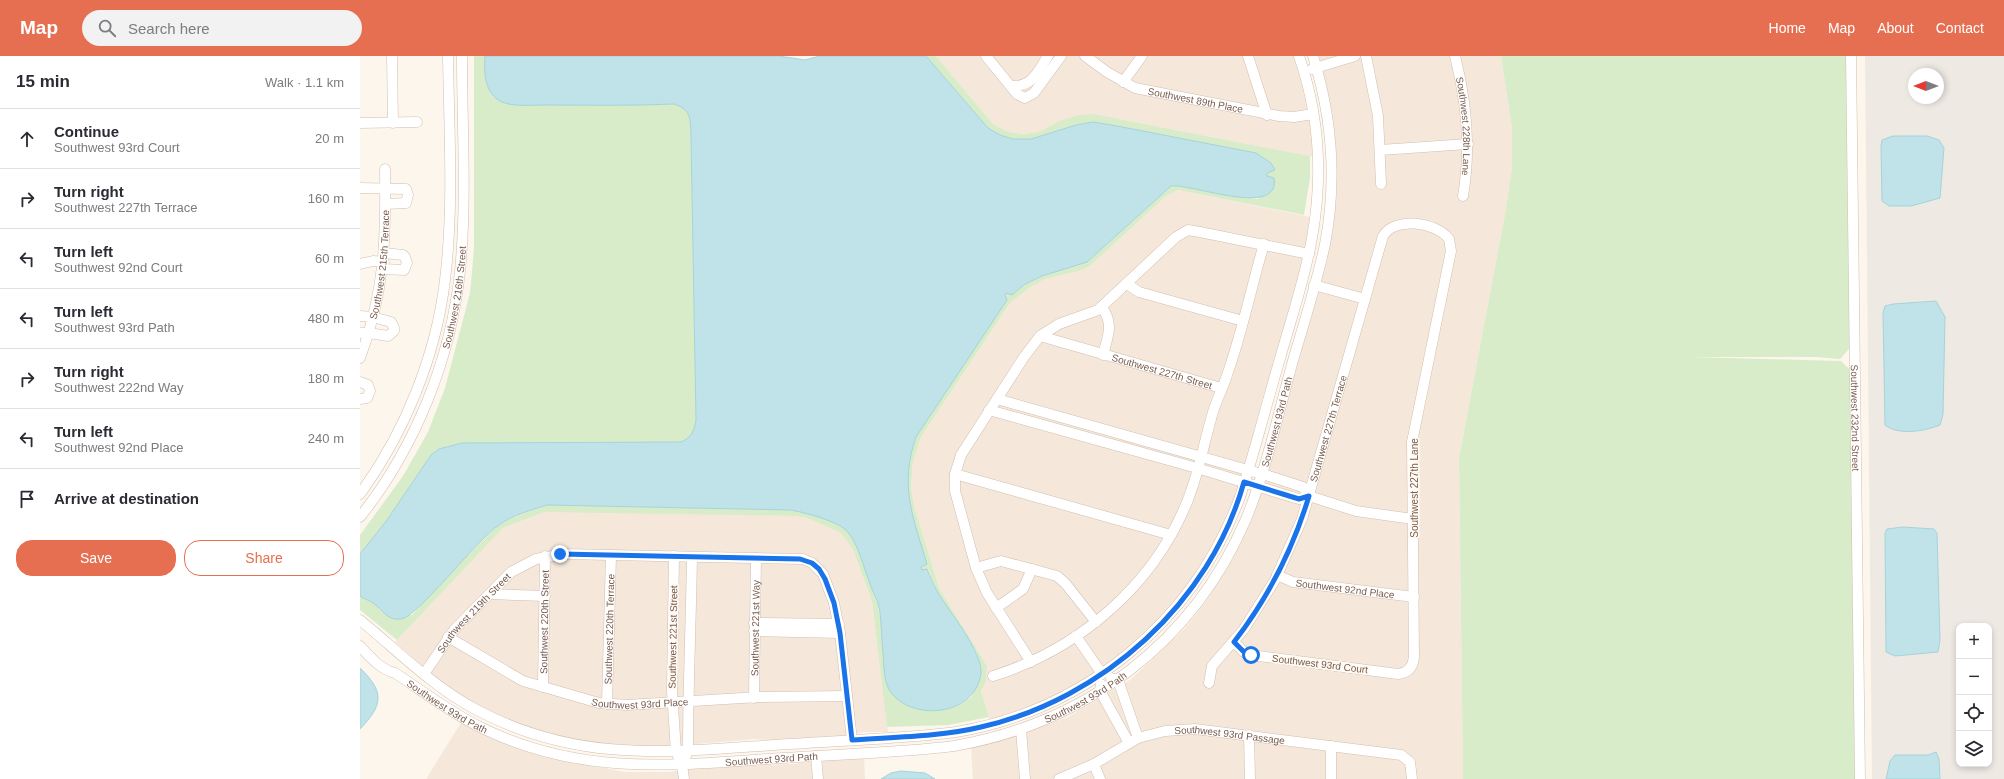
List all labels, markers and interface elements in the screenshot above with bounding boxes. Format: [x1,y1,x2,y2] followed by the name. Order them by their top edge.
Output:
[82,10,362,46] search box
[20,17,58,38] text: Map
[96,17,118,39] icon: search
[128,20,210,37] text: Search here
[1769,20,1806,36] text: Home
[1828,20,1855,36] text: Map
[1877,20,1914,36] text: About
[1936,20,1984,36] text: Contact
[1908,68,1944,104] north arrow
[16,72,70,91] text: 15 min
[265,75,344,90] text: Walk · 1.1 km
[1454,76,1473,177] street label: Southwest 228th Lane
[1147,85,1244,114] street label: Southwest 89th Place
[54,123,119,140] text: Continue
[16,128,38,150] icon: ahead
[315,131,344,146] text: 20 m
[54,140,180,155] text: Southwest 93rd Court
[54,183,124,200] text: Turn right
[16,188,38,210] icon: right
[308,191,344,206] text: 160 m
[54,200,198,215] text: Southwest 227th Terrace
[367,209,391,320] street label: Southwest 215th Terrace
[54,243,113,260] text: Turn left
[440,246,467,350] street label: Southwest 216th Street
[16,248,38,270] icon: left
[315,251,344,266] text: 60 m
[54,260,183,275] text: Southwest 92nd Court
[54,303,113,320] text: Turn left
[16,308,38,330] icon: left
[308,311,344,326] text: 480 m
[54,320,175,335] text: Southwest 93rd Path
[1111,351,1214,391] street label: Southwest 227th Street
[54,363,124,380] text: Turn right
[1849,365,1862,472] street label: Southwest 232nd Street
[16,368,38,390] icon: right
[308,371,344,386] text: 180 m
[1307,373,1349,483] street label: Southwest 227th Terrace
[1259,375,1294,468] street label: Southwest 93rd Path
[54,380,184,395] text: Southwest 222nd Way
[54,423,113,440] text: Turn left
[16,428,38,450] icon: left
[308,431,344,446] text: 240 m
[1409,438,1420,538] street label: Southwest 227th Lane
[54,440,183,455] text: Southwest 92nd Place
[16,488,38,510] icon: arrive
[54,490,199,507] text: Arrive at destination
[16,540,176,576] button: Save
[184,540,344,576] button: Share
[551,545,569,563] route end
[538,570,550,674] street label: Southwest 220th Street
[435,571,513,655] street label: Southwest 219th Street
[602,573,616,684] street label: Southwest 220th Terrace
[1295,577,1396,600] street label: Southwest 92nd Place
[749,580,761,676] street label: Southwest 221st Way
[667,585,679,689] street label: Southwest 221st Street
[1956,623,1992,767] map controls
[1956,623,1992,659] button: +
[1242,646,1260,664] route start
[1271,653,1369,675] street label: Southwest 93rd Court
[1956,659,1992,695] button: −
[1042,669,1128,725] street label: Southwest 93rd Path
[405,677,489,735] street label: Southwest 93rd Path
[1956,695,1992,731] button: locate
[590,696,689,711] street label: Southwest 93rd Place
[1174,724,1286,746] street label: Southwest 93rd Passage
[1956,731,1992,767] button: layers
[725,750,818,767] street label: Southwest 93rd Path

